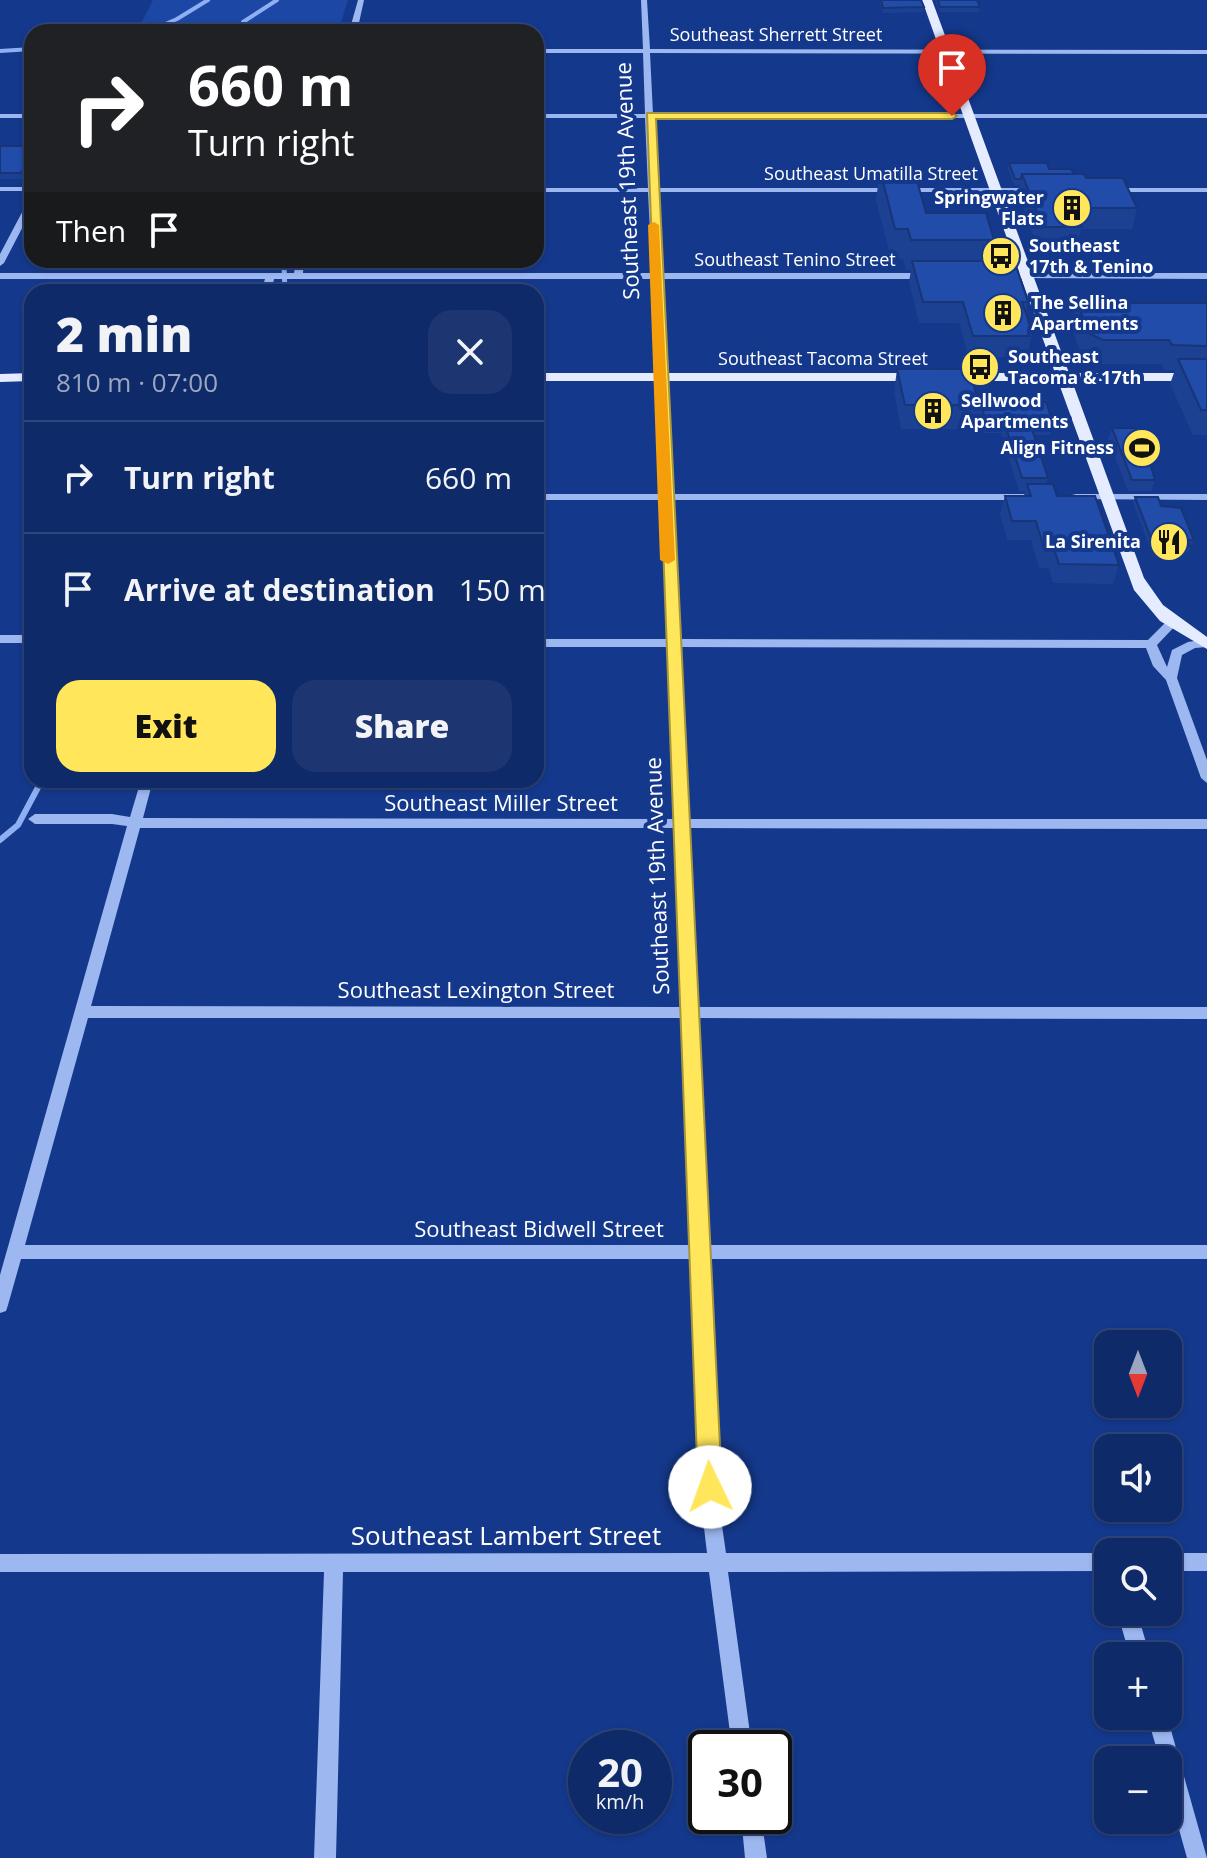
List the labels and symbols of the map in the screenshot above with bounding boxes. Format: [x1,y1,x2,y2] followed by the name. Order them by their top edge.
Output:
[670,22,882,46] street label: Southeast Sherrett Street
[918,34,986,116] pin
[607,62,645,300] street label: Southeast 19th Avenue
[764,161,978,185] street label: Southeast Umatilla Street
[934,185,1044,230] place label: Springwater Flats
[1051,187,1093,229] building icon: Springwater Flats
[1029,233,1153,278] place label: Southeast 17th & Tenino
[980,235,1022,277] bus stop icon: Southeast 17th & Tenino
[694,247,896,271] street label: Southeast Tenino Street
[1031,290,1139,335] place label: The Sellina Apartments
[982,292,1024,334] building icon: The Sellina Apartments
[1008,344,1141,389] place label: Southeast Tacoma & 17th
[718,346,928,370] street label: Southeast Tacoma Street
[959,346,1001,388] bus stop icon: Southeast Tacoma & 17th
[961,388,1069,433] place label: Sellwood Apartments
[912,390,954,432] building icon: Sellwood Apartments
[1121,427,1163,469] sports icon: Align Fitness
[1000,435,1114,459] place label: Align Fitness
[1148,521,1190,563] restaurant icon: La Sirenita
[1045,529,1141,553] place label: La Sirenita
[637,757,675,995] street label: Southeast 19th Avenue
[384,787,618,817] street label: Southeast Miller Street
[338,974,615,1004] street label: Southeast Lexington Street
[414,1213,664,1243] street label: Southeast Bidwell Street
[1094,1330,1182,1418] north arrow
[668,1445,752,1529] position arrow
[351,1517,661,1553] street label: Southeast Lambert Street
[688,1730,792,1834] speed limit sign: 30

